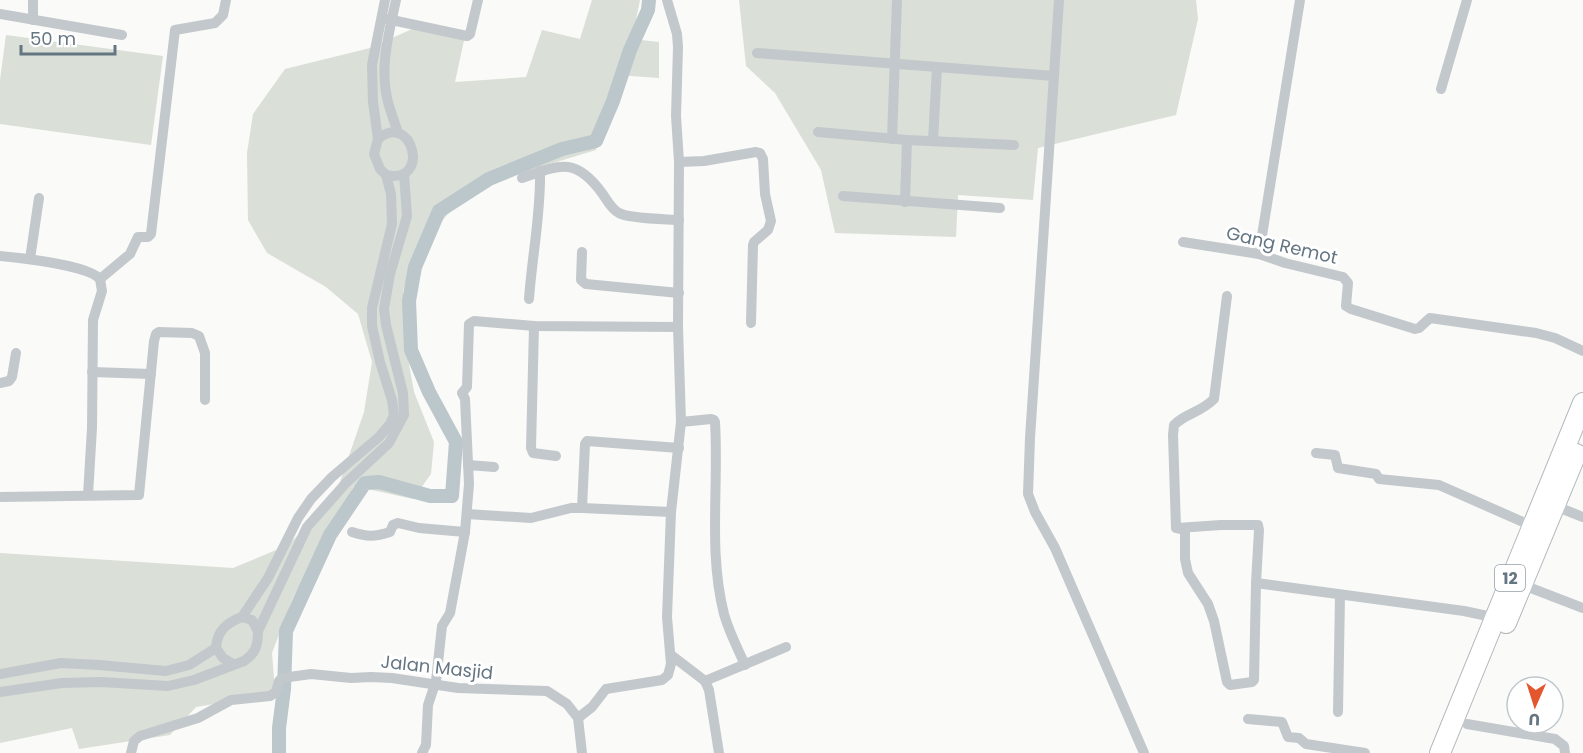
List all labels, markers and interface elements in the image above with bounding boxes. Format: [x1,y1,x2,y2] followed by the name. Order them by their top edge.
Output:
[21,18,116,56] scale bar
[30,26,76,51] text: 50 m
[1224,220,1340,270] street label: Gang Remot
[1495,565,1525,591] road number: 12
[380,649,494,685] street label: Jalan Masjid
[1505,675,1565,735] north arrow
[1528,708,1540,731] text: U

